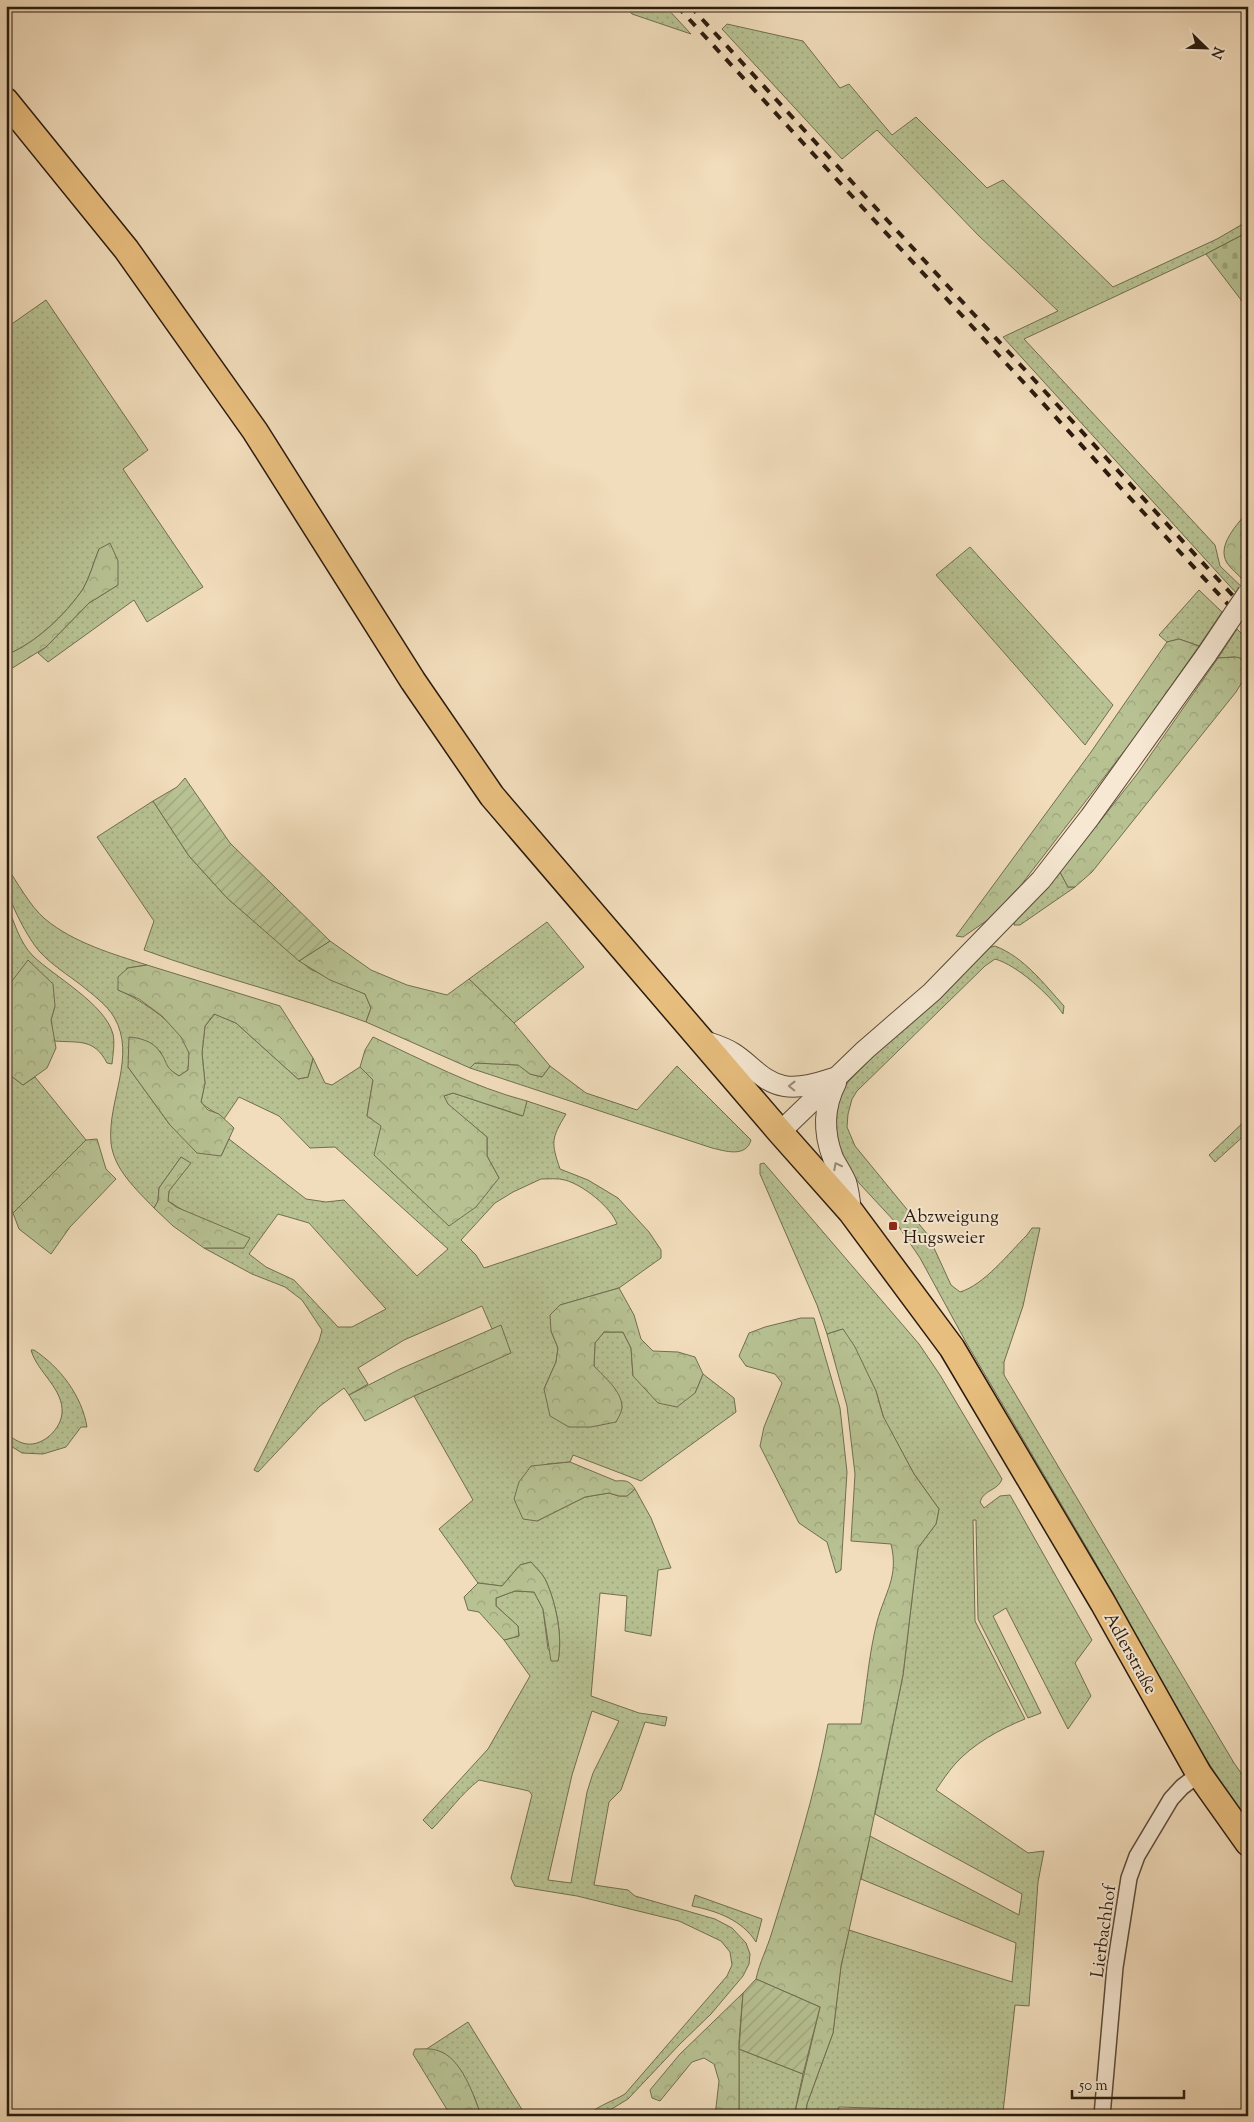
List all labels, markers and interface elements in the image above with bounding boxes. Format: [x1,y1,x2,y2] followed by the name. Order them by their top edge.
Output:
[1182,22,1232,72] north arrow
[1205,43,1228,61] text: N
[787,1081,795,1091] one-way arrow
[833,1162,843,1171] one-way arrow
[903,1205,999,1252] place label: Abzweigung Hugsweier
[887,1220,899,1232] marker: Abzweigung Hugsweier
[1096,1608,1162,1700] street label: Adlerstraße
[1086,1882,1124,1980] street label: Lierbachhof
[1072,2067,1184,2099] scale bar
[1078,2076,1108,2097] text: 50 m

